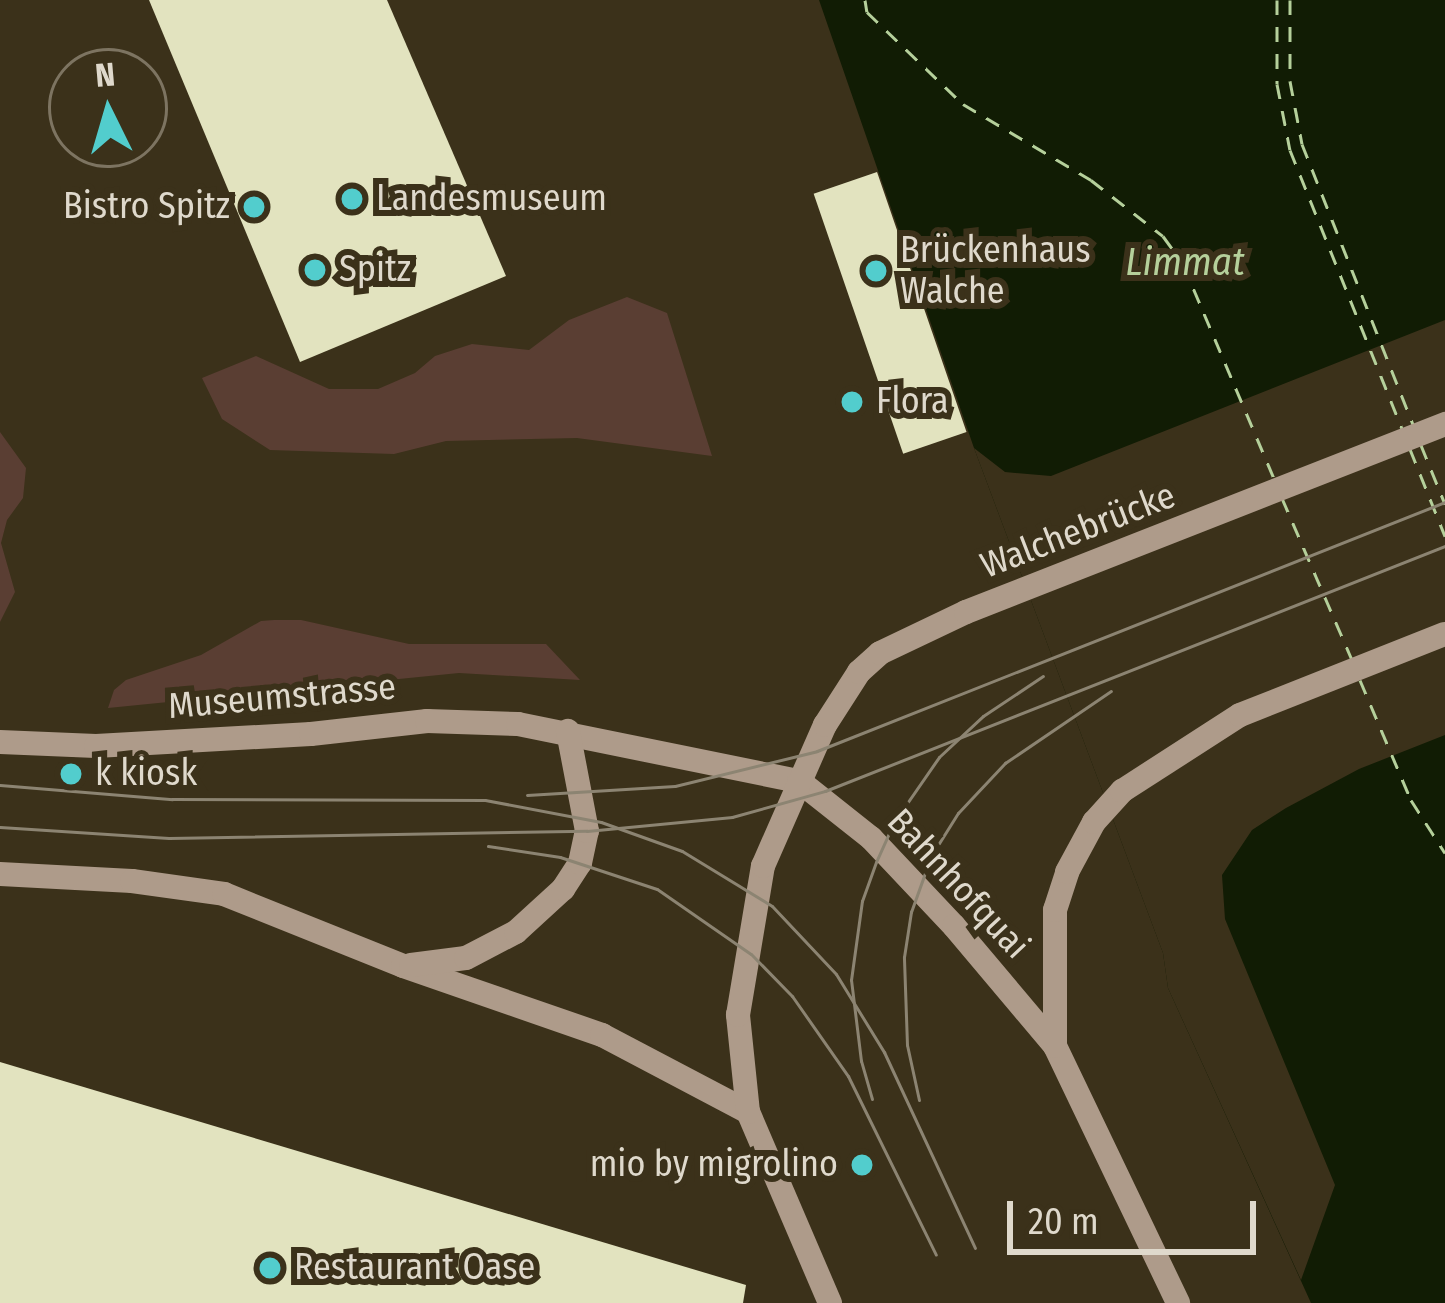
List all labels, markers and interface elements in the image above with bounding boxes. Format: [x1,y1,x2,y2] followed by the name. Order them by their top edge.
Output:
[48,48,168,168] north arrow
[94,54,117,96] text: N
[376,177,607,221] place label: Landesmuseum
[63,185,230,229] place label: Bistro Spitz
[339,186,365,212] marker: Landesmuseum
[241,194,267,220] marker: Bistro Spitz
[900,228,1091,313] place label: Brückenhaus Walche
[1125,239,1245,285] water label: Limmat
[339,248,411,292] place label: Spitz
[302,257,328,283] marker: Spitz
[863,258,889,284] marker: Brückenhaus Walche
[876,380,949,424] place label: Flora
[839,389,865,415] marker: Flora
[975,474,1181,588] street label: Walchebrücke
[166,666,398,728] street label: Museumstrasse
[95,752,197,796] place label: k kiosk
[58,761,84,787] marker: k kiosk
[878,800,1038,968] street label: Bahnhofquai
[590,1143,838,1187] place label: mio by migrolino
[849,1152,875,1178] marker: mio by migrolino
[1013,1177,1262,1251] scale bar
[1028,1200,1099,1244] text: 20 m
[294,1246,535,1290] place label: Restaurant Oase
[257,1255,283,1281] marker: Restaurant Oase

